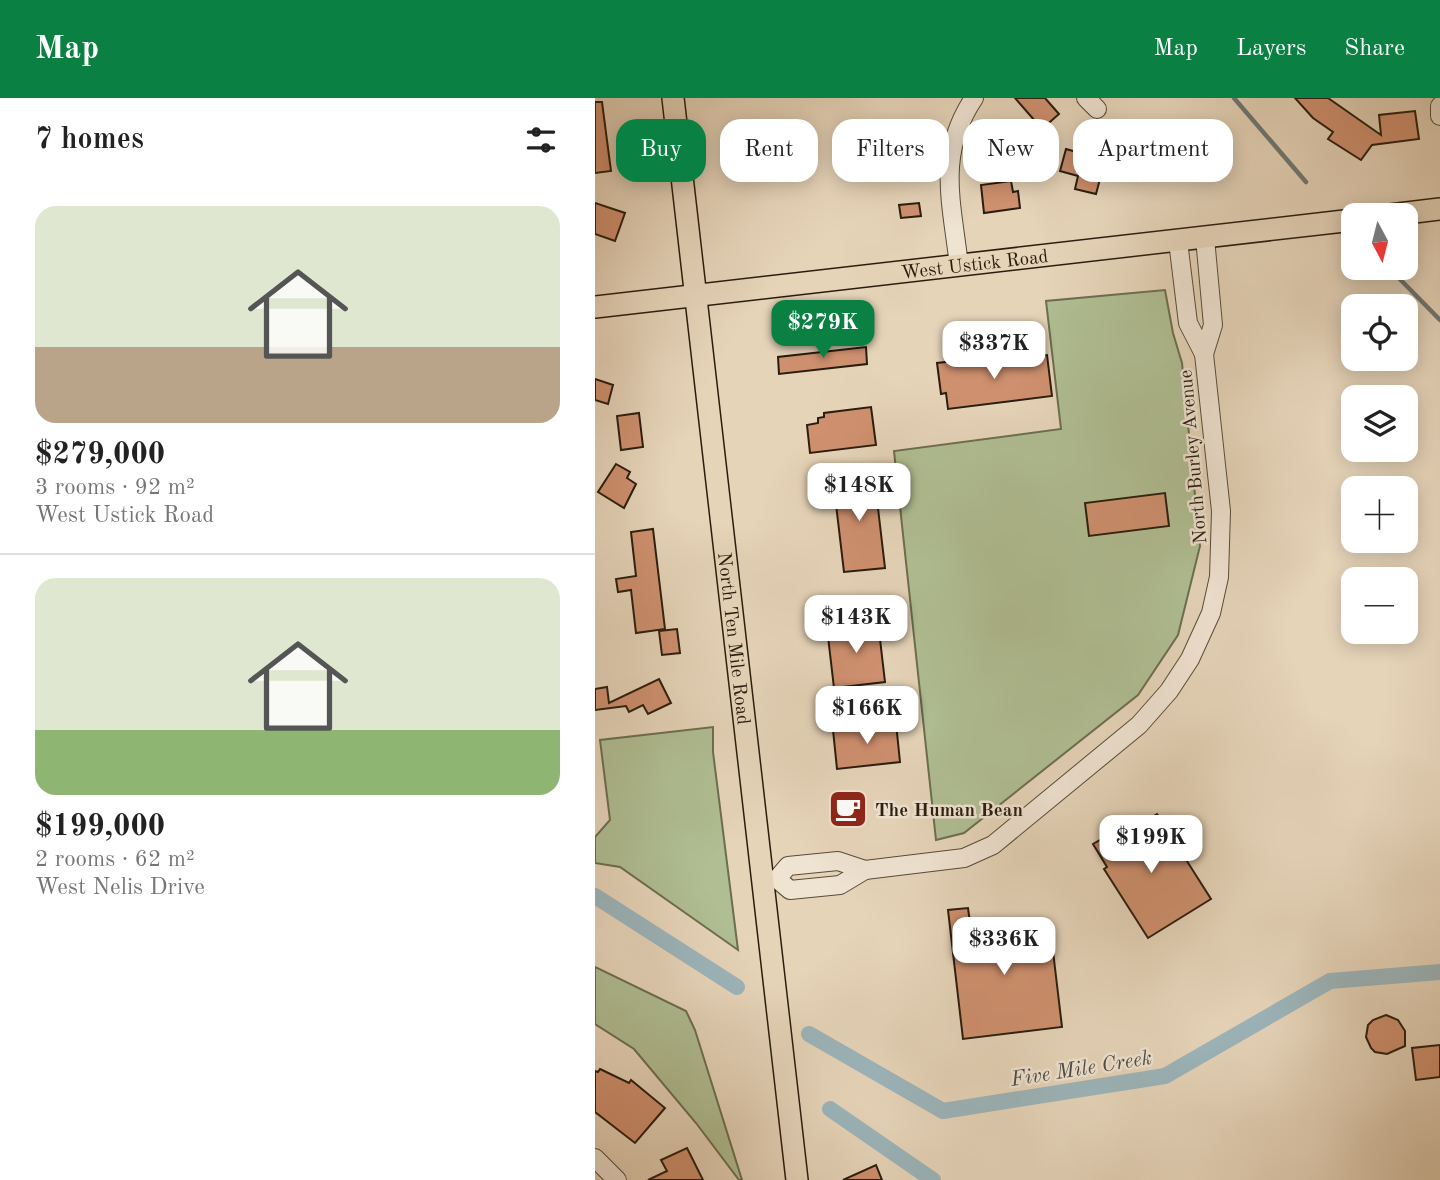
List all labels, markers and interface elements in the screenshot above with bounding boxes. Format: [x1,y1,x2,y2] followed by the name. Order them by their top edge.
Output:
[35,33,99,66] text: Map
[1154,37,1198,61] text: Map
[1236,37,1306,61] text: Layers
[1344,37,1405,61] text: Share
[616,119,706,182] chip: Buy
[720,119,818,182] chip: Rent
[832,119,949,182] chip: Filters
[963,119,1059,182] chip: New
[1073,119,1233,182] chip: Apartment
[522,121,560,159] icon: filters
[35,125,144,155] text: 7 homes
[1341,203,1417,280] north arrow
[1341,203,1418,644] map controls
[900,248,1050,284] street label: West Ustick Road
[235,251,361,377] icon: home
[1341,294,1418,371] button: locate
[774,300,872,360] pin: $279K
[787,311,859,334] text: $279K
[945,322,1043,381] pin: $337K
[958,332,1030,355] text: $337K
[1177,369,1212,545] street label: North Burley Avenue
[1341,385,1418,462] button: layers
[35,440,165,470] text: $279,000
[810,464,908,523] pin: $148K
[823,474,895,497] text: $148K
[35,476,195,499] text: 3 rooms · 92 m²
[1341,476,1418,553] button: +
[35,504,214,527] text: West Ustick Road
[713,551,752,726] street label: North Ten Mile Road
[1341,567,1418,644] button: −
[807,596,905,655] pin: $143K
[820,606,892,629] text: $143K
[235,623,361,749] icon: home
[818,686,916,746] pin: $166K
[831,697,903,720] text: $166K
[827,788,869,830] cafe icon: The Human Bean
[875,802,1023,821] place label: The Human Bean
[35,812,165,842] text: $199,000
[1102,816,1200,875] pin: $199K
[1115,826,1187,849] text: $199K
[35,848,195,871] text: 2 rooms · 62 m²
[35,876,205,899] text: West Nelis Drive
[955,918,1053,977] pin: $336K
[968,928,1040,951] text: $336K
[1008,1048,1153,1091] water label: Five Mile Creek

